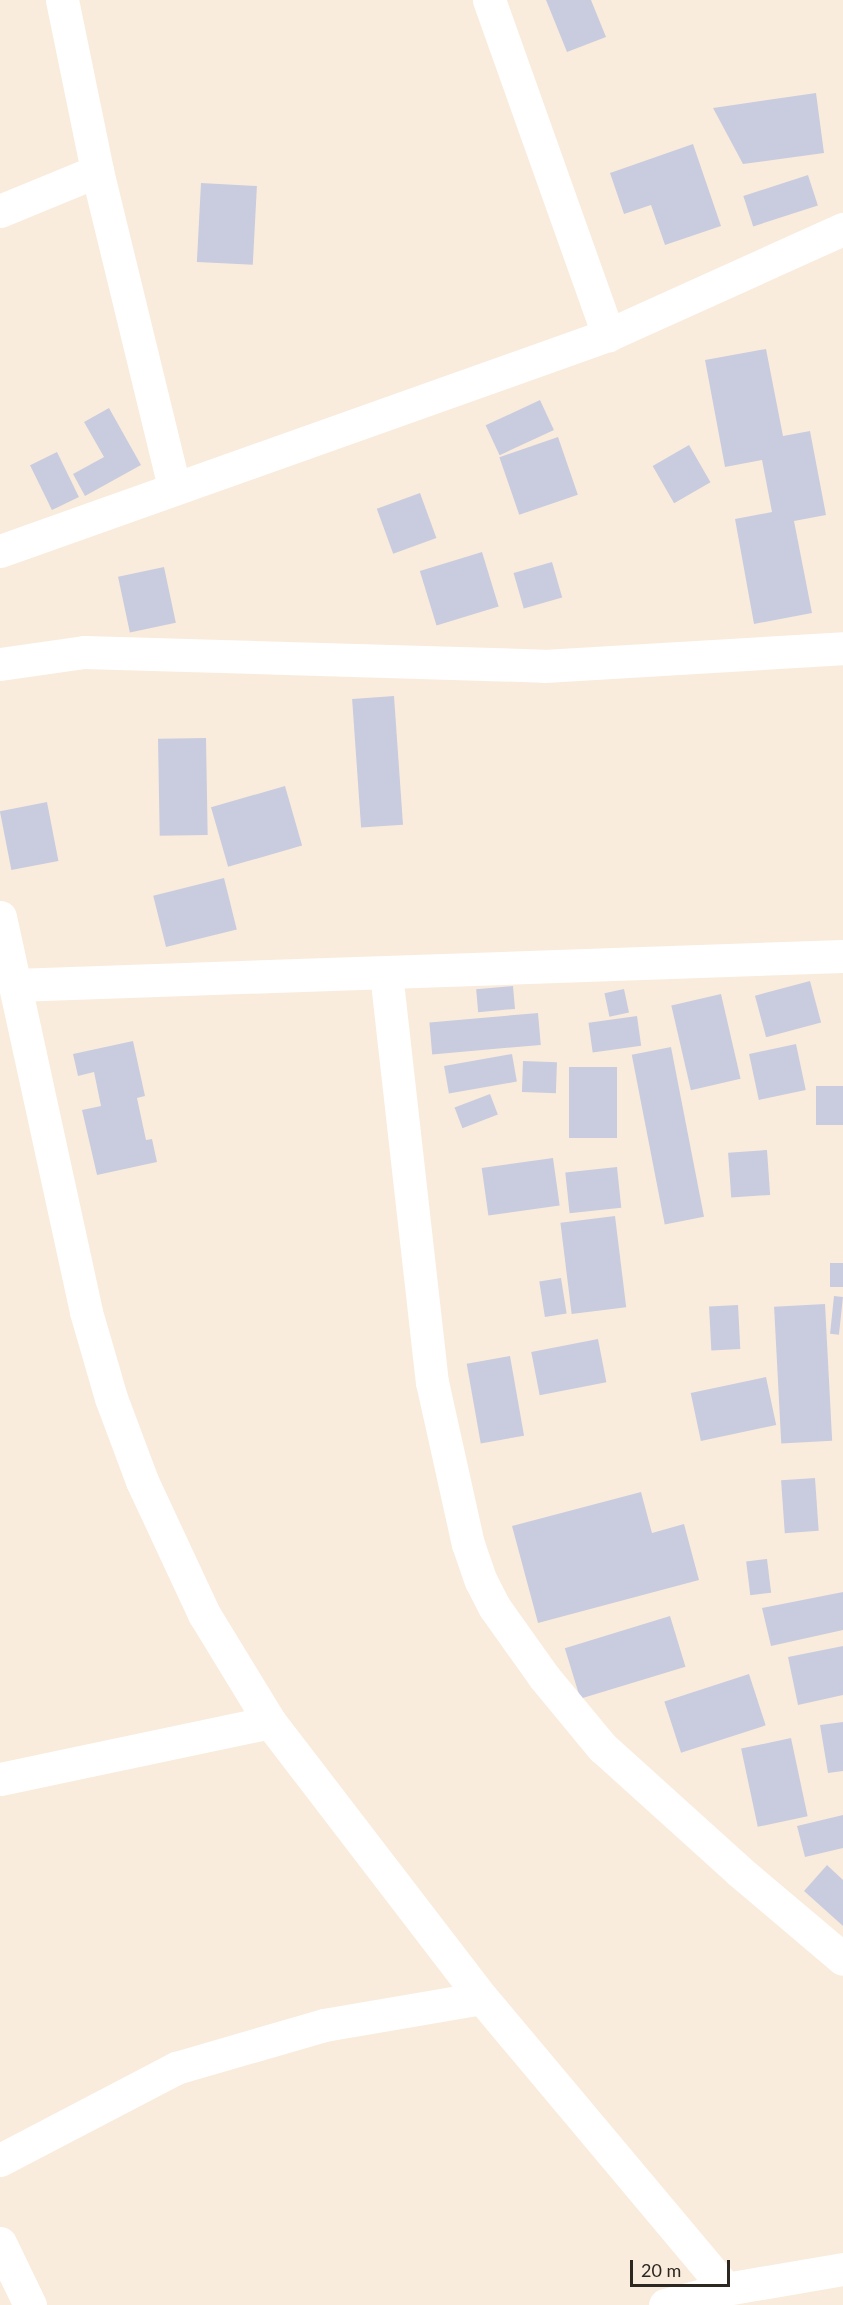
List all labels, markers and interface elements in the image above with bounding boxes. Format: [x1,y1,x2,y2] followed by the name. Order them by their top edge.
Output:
[633,2248,734,2286] scale bar
[641,2259,681,2281] text: 20 m

